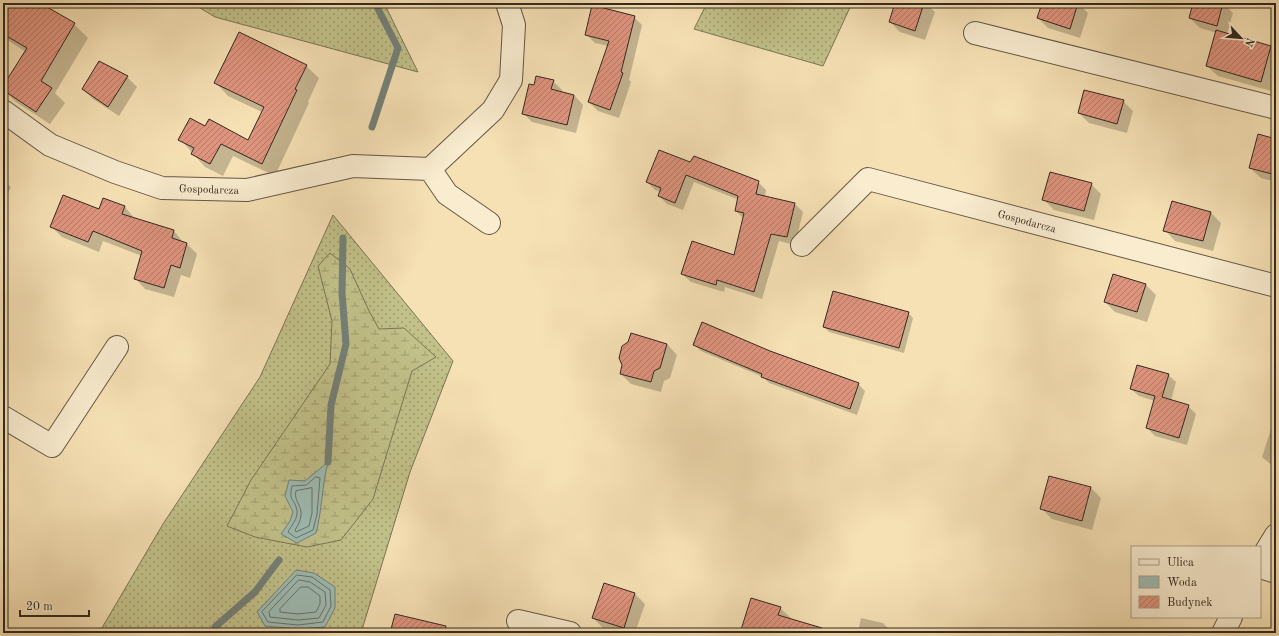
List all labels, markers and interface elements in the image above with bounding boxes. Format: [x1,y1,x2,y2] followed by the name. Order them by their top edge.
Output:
[1221,18,1261,58] north arrow
[1242,36,1255,48] text: N
[179,184,240,197] street label: Gospodarcza
[996,209,1058,236] street label: Gospodarcza
[1131,546,1261,618] legend
[1167,557,1194,569] text: Ulica
[1167,577,1197,589] text: Woda
[20,592,89,618] scale bar
[1167,597,1213,609] text: Budynek
[26,601,53,613] text: 20 m

